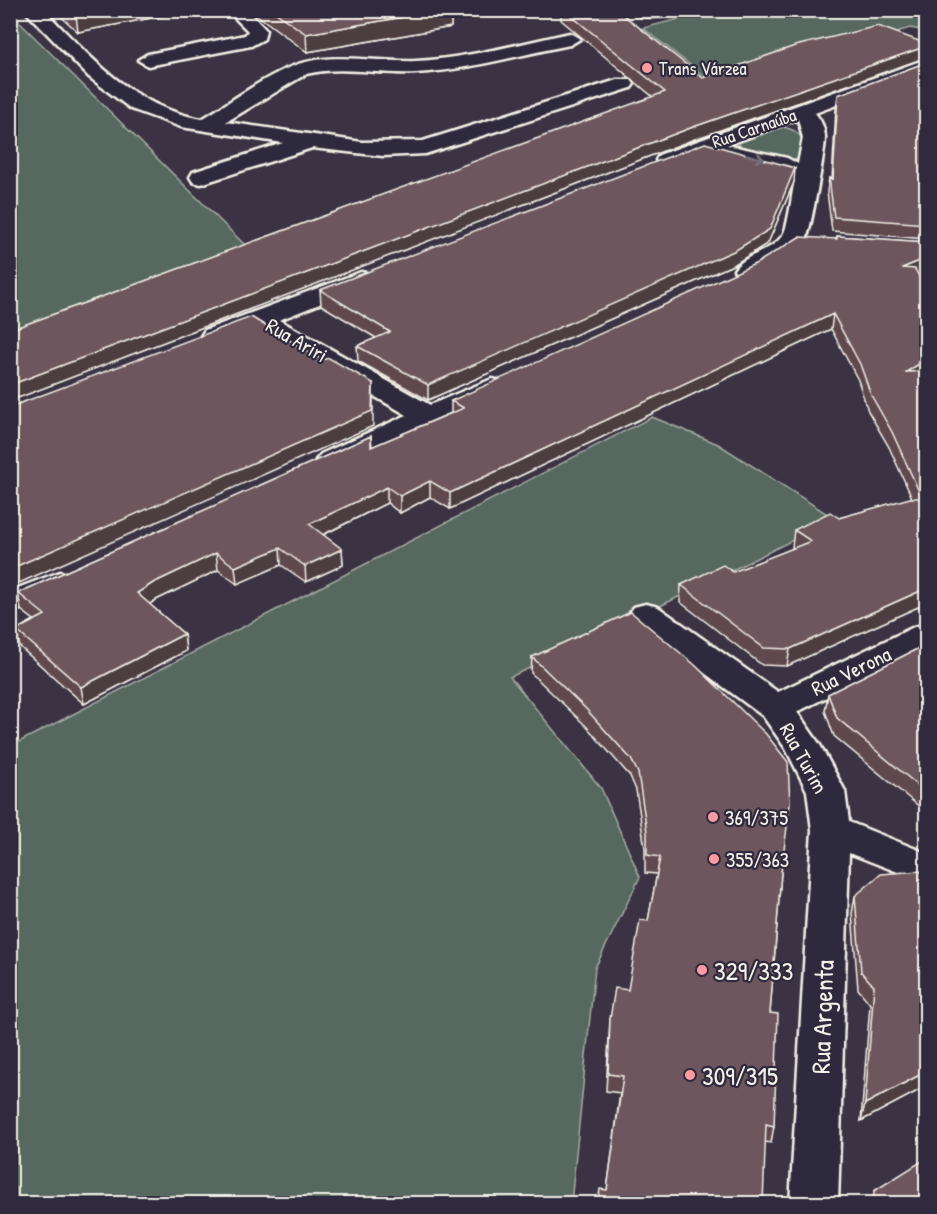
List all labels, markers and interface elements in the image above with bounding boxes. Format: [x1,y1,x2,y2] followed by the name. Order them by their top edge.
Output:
[659,56,747,81] place label: Trans Várzea
[640,61,654,75] marker: Trans Várzea
[709,102,799,154] street label: Rua Carnaúba
[746,151,765,163] one-way arrow
[261,311,333,369] street label: Rua Ariri
[806,639,896,703] street label: Rua Verona
[773,718,835,798] street label: Rua Turim
[725,803,788,832] place label: 369/375
[706,810,720,824] marker: 369/375
[726,845,789,874] place label: 355/363
[707,852,721,866] marker: 355/363
[714,953,793,988] place label: 329/333
[803,959,841,1075] street label: Rua Argenta
[695,963,709,977] marker: 329/333
[702,1058,778,1093] place label: 309/315
[683,1068,697,1082] marker: 309/315

